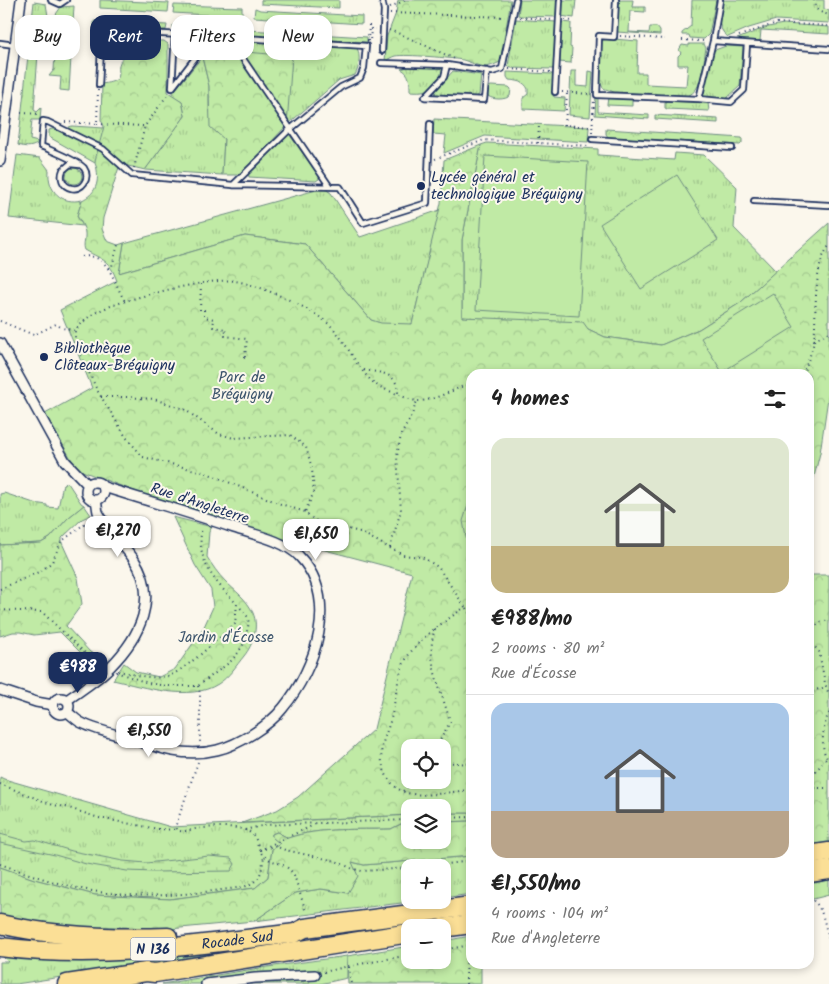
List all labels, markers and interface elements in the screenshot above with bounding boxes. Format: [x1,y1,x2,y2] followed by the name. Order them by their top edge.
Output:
[15,15,80,60] chip: Buy
[90,15,161,60] chip: Rent
[171,15,254,60] chip: Filters
[264,15,332,60] chip: New
[431,166,583,207] place label: Lycée général et technologique Bréquigny
[415,180,427,192] marker: Lycée général et technologique Bréquigny
[54,337,176,378] place label: Bibliothèque Clôteaux-Bréquigny
[38,351,50,363] marker: Bibliothèque Clôteaux-Bréquigny
[211,366,274,407] park label: Parc de Bréquigny
[491,383,569,416] text: 4 homes
[761,385,789,413] icon: filters
[595,470,685,560] icon: home
[147,477,252,531] street label: Rue d'Angleterre
[77,516,159,558] pin: €1,270
[275,518,357,561] pin: €1,650
[96,519,140,544] text: €1,270
[294,522,338,547] text: €1,650
[491,603,572,636] text: €988/mo
[178,626,274,650] park label: Jardin d'Écosse
[491,636,604,661] text: 2 rooms · 80 m²
[48,652,108,694] pin: €988
[59,655,97,680] text: €988
[491,661,577,686] text: Rue d'Écosse
[108,716,190,758] pin: €1,550
[127,719,171,744] text: €1,550
[595,736,685,826] icon: home
[401,739,451,969] map controls
[401,739,451,789] button: locate
[401,799,451,849] button: layers
[401,859,451,909] button: +
[491,868,581,901] text: €1,550/mo
[491,901,608,926] text: 4 rooms · 104 m²
[401,919,451,969] button: −
[200,925,275,957] street label: Rocade Sud
[491,926,600,951] text: Rue d'Angleterre
[130,938,176,961] road number: N 136

